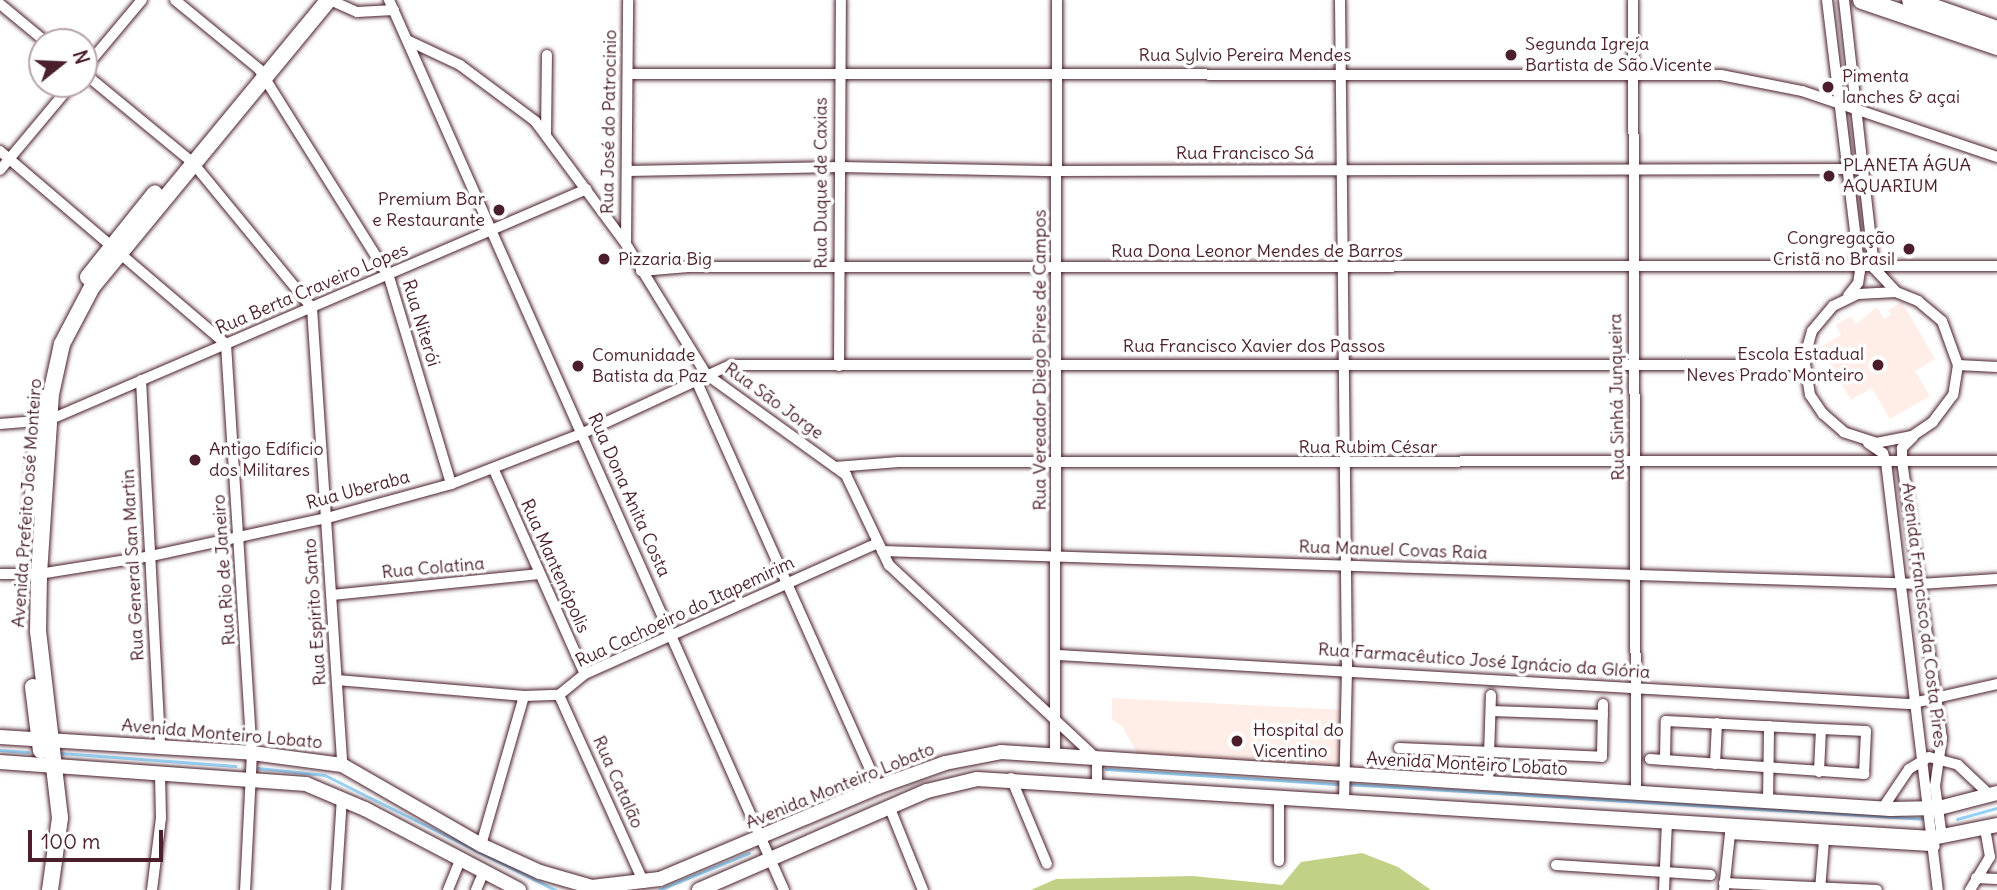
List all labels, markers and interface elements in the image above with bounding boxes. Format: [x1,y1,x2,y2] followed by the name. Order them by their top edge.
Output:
[28,28,98,98] north arrow
[597,30,621,214] street label: Rua José do Patrocinio
[1525,34,1712,76] place label: Segunda Igreja Bartista de São Vicente
[1139,44,1351,66] street label: Rua Sylvio Pereira Mendes
[68,47,95,67] text: N
[1503,47,1519,63] marker: Segunda Igreja Bartista de São Vicente
[1842,66,1960,108] place label: Pimenta lanches & açai
[1820,79,1836,95] marker: Pimenta lanches & açai
[810,97,832,269] street label: Rua Duque de Caxias
[1176,142,1314,164] street label: Rua Francisco Sá
[1843,155,1971,198] place label: PLANETA ÁGUA AQUARIUM
[1821,168,1837,184] marker: PLANETA ÁGUA AQUARIUM
[372,189,485,232] place label: Premium Bar e Restaurante
[491,202,507,218] marker: Premium Bar e Restaurante
[1029,209,1051,511] street label: Rua Vereador Diego Pires de Campos
[1773,228,1895,270] place label: Congregação Cristã no Brasil
[213,239,411,339] street label: Rua Berta Craveiro Lopes
[1111,240,1403,262] street label: Rua Dona Leonor Mendes de Barros
[1901,241,1917,257] marker: Congregação Cristã no Brasil
[618,248,712,270] place label: Pizzaria Big
[596,251,612,267] marker: Pizzaria Big
[398,277,444,369] street label: Rua Niterói
[1605,313,1629,481] street label: Rua Sinhá Junqueira
[1123,335,1385,357] street label: Rua Francisco Xavier dos Passos
[1686,344,1864,386] place label: Escola Estadual Neves Prado Monteiro
[592,345,707,388] place label: Comunidade Batista da Paz
[1870,357,1886,373] marker: Escola Estadual Neves Prado Monteiro
[570,358,586,374] marker: Comunidade Batista da Paz
[720,358,828,444] street label: Rua São Jorge
[8,378,46,628] street label: Avenida Prefeito José Monteiro
[583,410,675,580] street label: Rua Dona Anita Costa
[1298,436,1438,458] street label: Rua Rubim César
[209,439,324,482] place label: Antigo Edíficio dos Militares
[187,452,203,468] marker: Antigo Edíficio dos Militares
[304,466,412,514] street label: Rua Uberaba
[117,468,149,662] street label: Rua General San Martin
[1897,481,1951,749] street label: Avenida Francisco da Costa Pires
[208,494,240,646] street label: Rua Rio de Janeiro
[516,496,594,636] street label: Rua Mantenópolis
[1298,536,1488,564] street label: Rua Manuel Covas Raia
[299,537,331,687] street label: Rua Espírito Santo
[572,552,798,672] street label: Rua Cachoeiro do Itapemirim
[381,553,485,583] street label: Rua Colatina
[1317,639,1651,683] street label: Rua Farmacêutico José Ignácio da Glória
[121,714,323,754] street label: Avenida Monteiro Lobato
[1253,720,1344,762] place label: Hospital do Vicentino
[1227,731,1247,751] marker: Hospital do Vicentino
[588,732,648,832] street label: Rua Catalão
[743,738,937,834] street label: Avenida Monteiro Lobato
[1366,748,1568,780] street label: Avenida Monteiro Lobato
[32,816,166,860] scale bar
[41,828,100,855] text: 100 m

